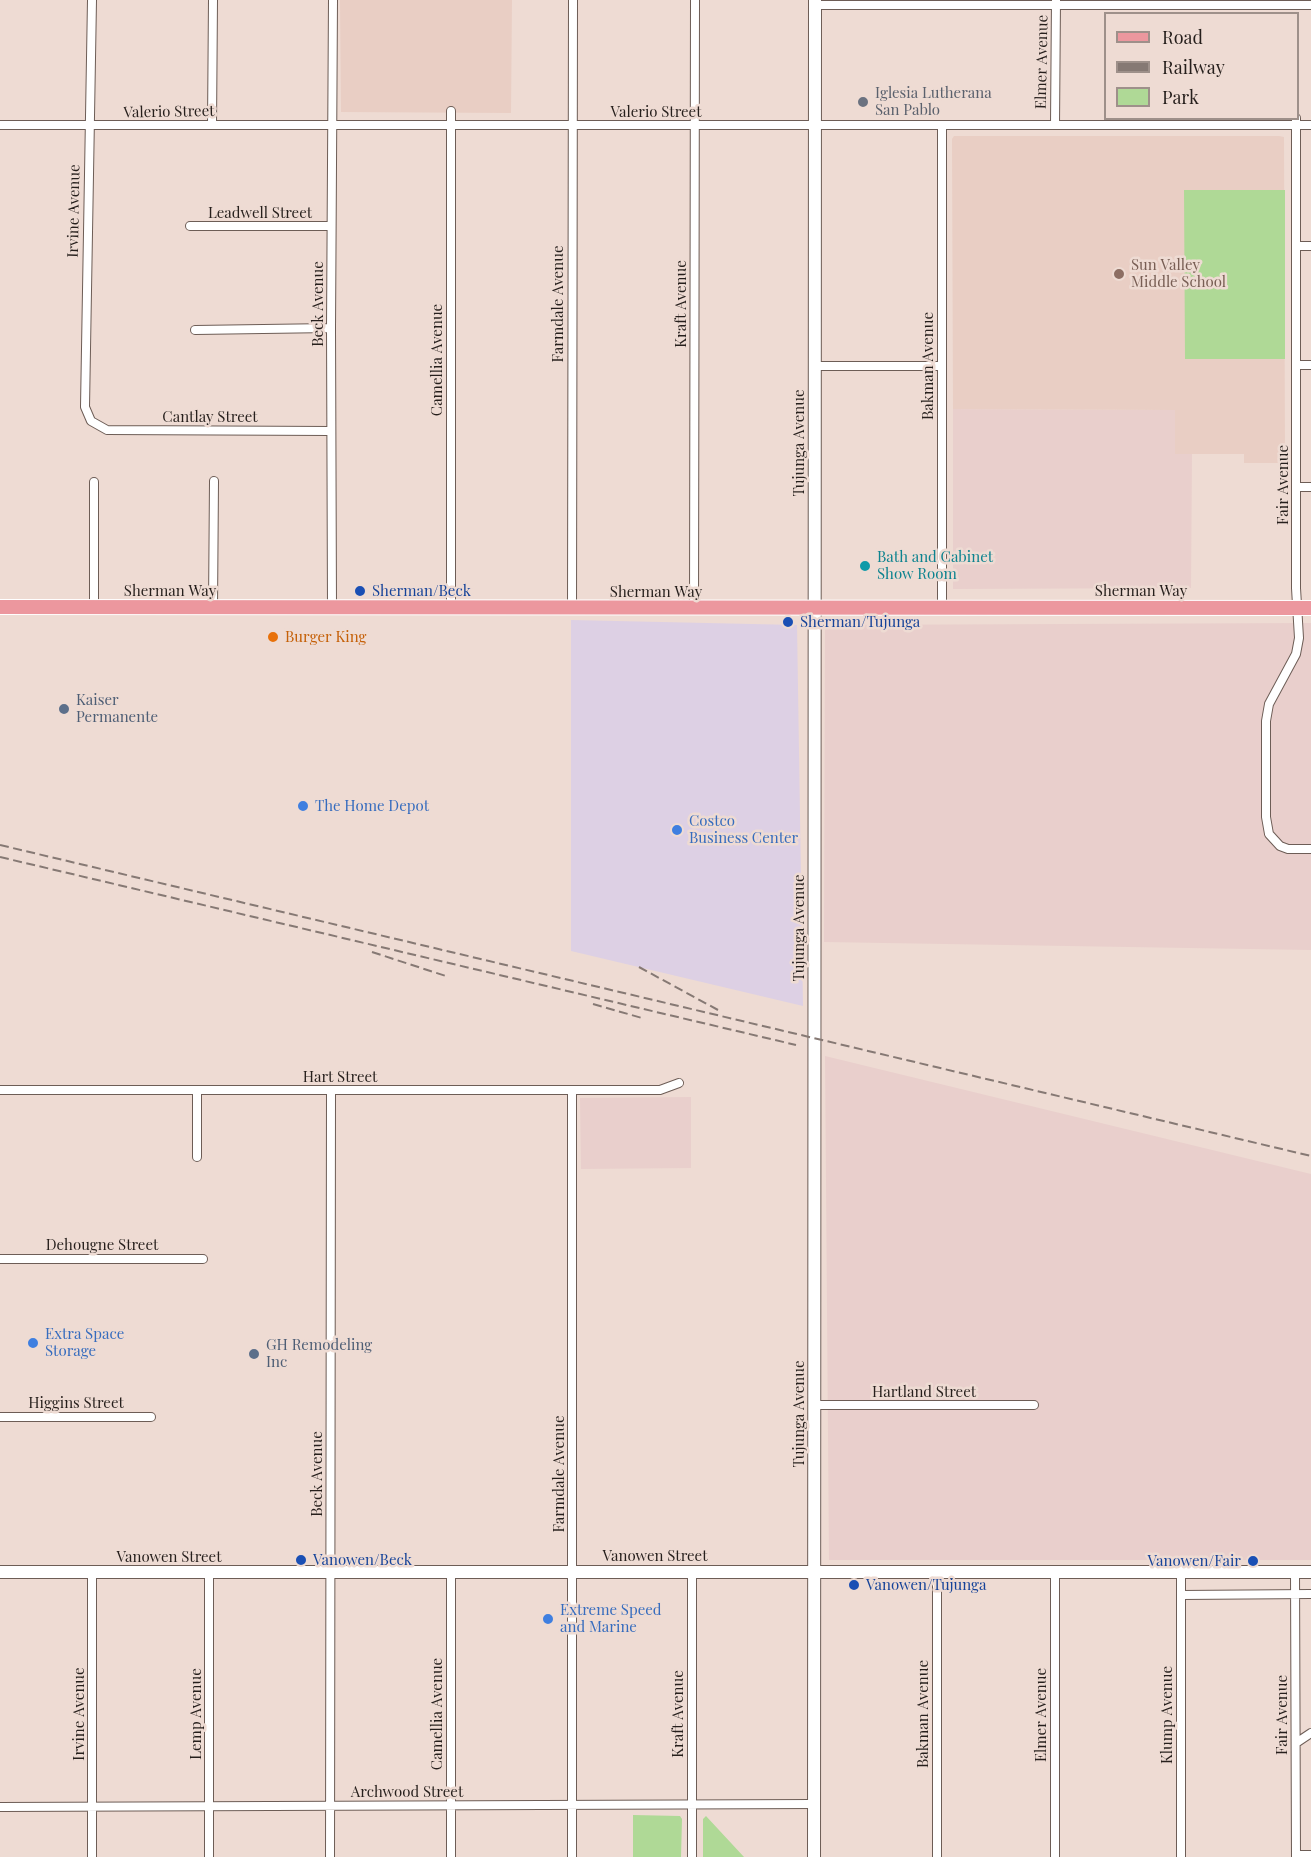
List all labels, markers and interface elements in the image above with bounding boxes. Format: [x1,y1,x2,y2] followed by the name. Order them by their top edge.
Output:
[1104,12,1299,120] legend
[1032,15,1052,109] street label: Elmer Avenue
[1162,25,1203,49] text: Road
[1162,55,1225,79] text: Railway
[875,84,992,119] place label: Iglesia Lutherana San Pablo
[1162,85,1199,109] text: Park
[856,95,870,109] marker: Iglesia Lutherana San Pablo
[123,102,215,122] street label: Valerio Street
[610,103,702,121] street label: Valerio Street
[64,164,84,258] street label: Irvine Avenue
[208,204,312,222] street label: Leadwell Street
[549,246,567,362] street label: Farmdale Avenue
[1131,256,1226,291] place label: Sun Valley Middle School
[672,260,690,348] street label: Kraft Avenue
[309,261,327,347] street label: Beck Avenue
[1112,267,1126,281] marker: Sun Valley Middle School
[428,304,446,416] street label: Camellia Avenue
[919,312,937,420] street label: Bakman Avenue
[790,390,808,496] street label: Tujunga Avenue
[162,408,258,426] street label: Cantlay Street
[1274,445,1292,525] street label: Fair Avenue
[877,548,993,583] place label: Bath and Cabinet Show Room
[858,559,872,573] marker: Bath and Cabinet Show Room
[124,582,216,600] street label: Sherman Way
[372,582,471,600] place label: Sherman/Beck
[1095,582,1187,600] street label: Sherman Way
[610,583,702,601] street label: Sherman Way
[353,584,367,598] marker: Sherman/Beck
[800,613,920,631] place label: Sherman/Tujunga
[781,615,795,629] marker: Sherman/Tujunga
[285,628,366,646] place label: Burger King
[266,630,280,644] marker: Burger King
[76,691,158,726] place label: Kaiser Permanente
[57,702,71,716] marker: Kaiser Permanente
[315,797,429,815] place label: The Home Depot
[296,799,310,813] marker: The Home Depot
[689,812,798,847] place label: Costco Business Center
[670,823,684,837] marker: Costco Business Center
[790,875,808,981] street label: Tujunga Avenue
[303,1068,377,1086] street label: Hart Street
[46,1236,158,1254] street label: Dehougne Street
[45,1325,124,1360] place label: Extra Space Storage
[26,1336,40,1350] marker: Extra Space Storage
[266,1336,372,1371] place label: GH Remodeling Inc
[247,1347,261,1361] marker: GH Remodeling Inc
[790,1361,808,1467] street label: Tujunga Avenue
[872,1383,976,1401] street label: Hartland Street
[28,1394,124,1412] street label: Higgins Street
[550,1416,568,1532] street label: Farmdale Avenue
[308,1431,326,1517] street label: Beck Avenue
[602,1547,708,1565] street label: Vanowen Street
[116,1548,222,1566] street label: Vanowen Street
[313,1551,412,1569] place label: Vanowen/Beck
[1148,1552,1241,1570] place label: Vanowen/Fair
[294,1553,308,1567] marker: Vanowen/Beck
[1246,1554,1260,1568] marker: Vanowen/Fair
[866,1576,986,1594] place label: Vanowen/Tujunga
[847,1578,861,1592] marker: Vanowen/Tujunga
[560,1601,662,1636] place label: Extreme Speed and Marine
[541,1612,555,1626] marker: Extreme Speed and Marine
[428,1658,446,1770] street label: Camellia Avenue
[914,1660,932,1768] street label: Bakman Avenue
[1158,1666,1176,1764] street label: Klump Avenue
[70,1667,88,1761] street label: Irvine Avenue
[187,1668,205,1760] street label: Lemp Avenue
[1032,1668,1050,1762] street label: Elmer Avenue
[669,1670,687,1758] street label: Kraft Avenue
[1273,1675,1291,1755] street label: Fair Avenue
[351,1783,463,1801] street label: Archwood Street

